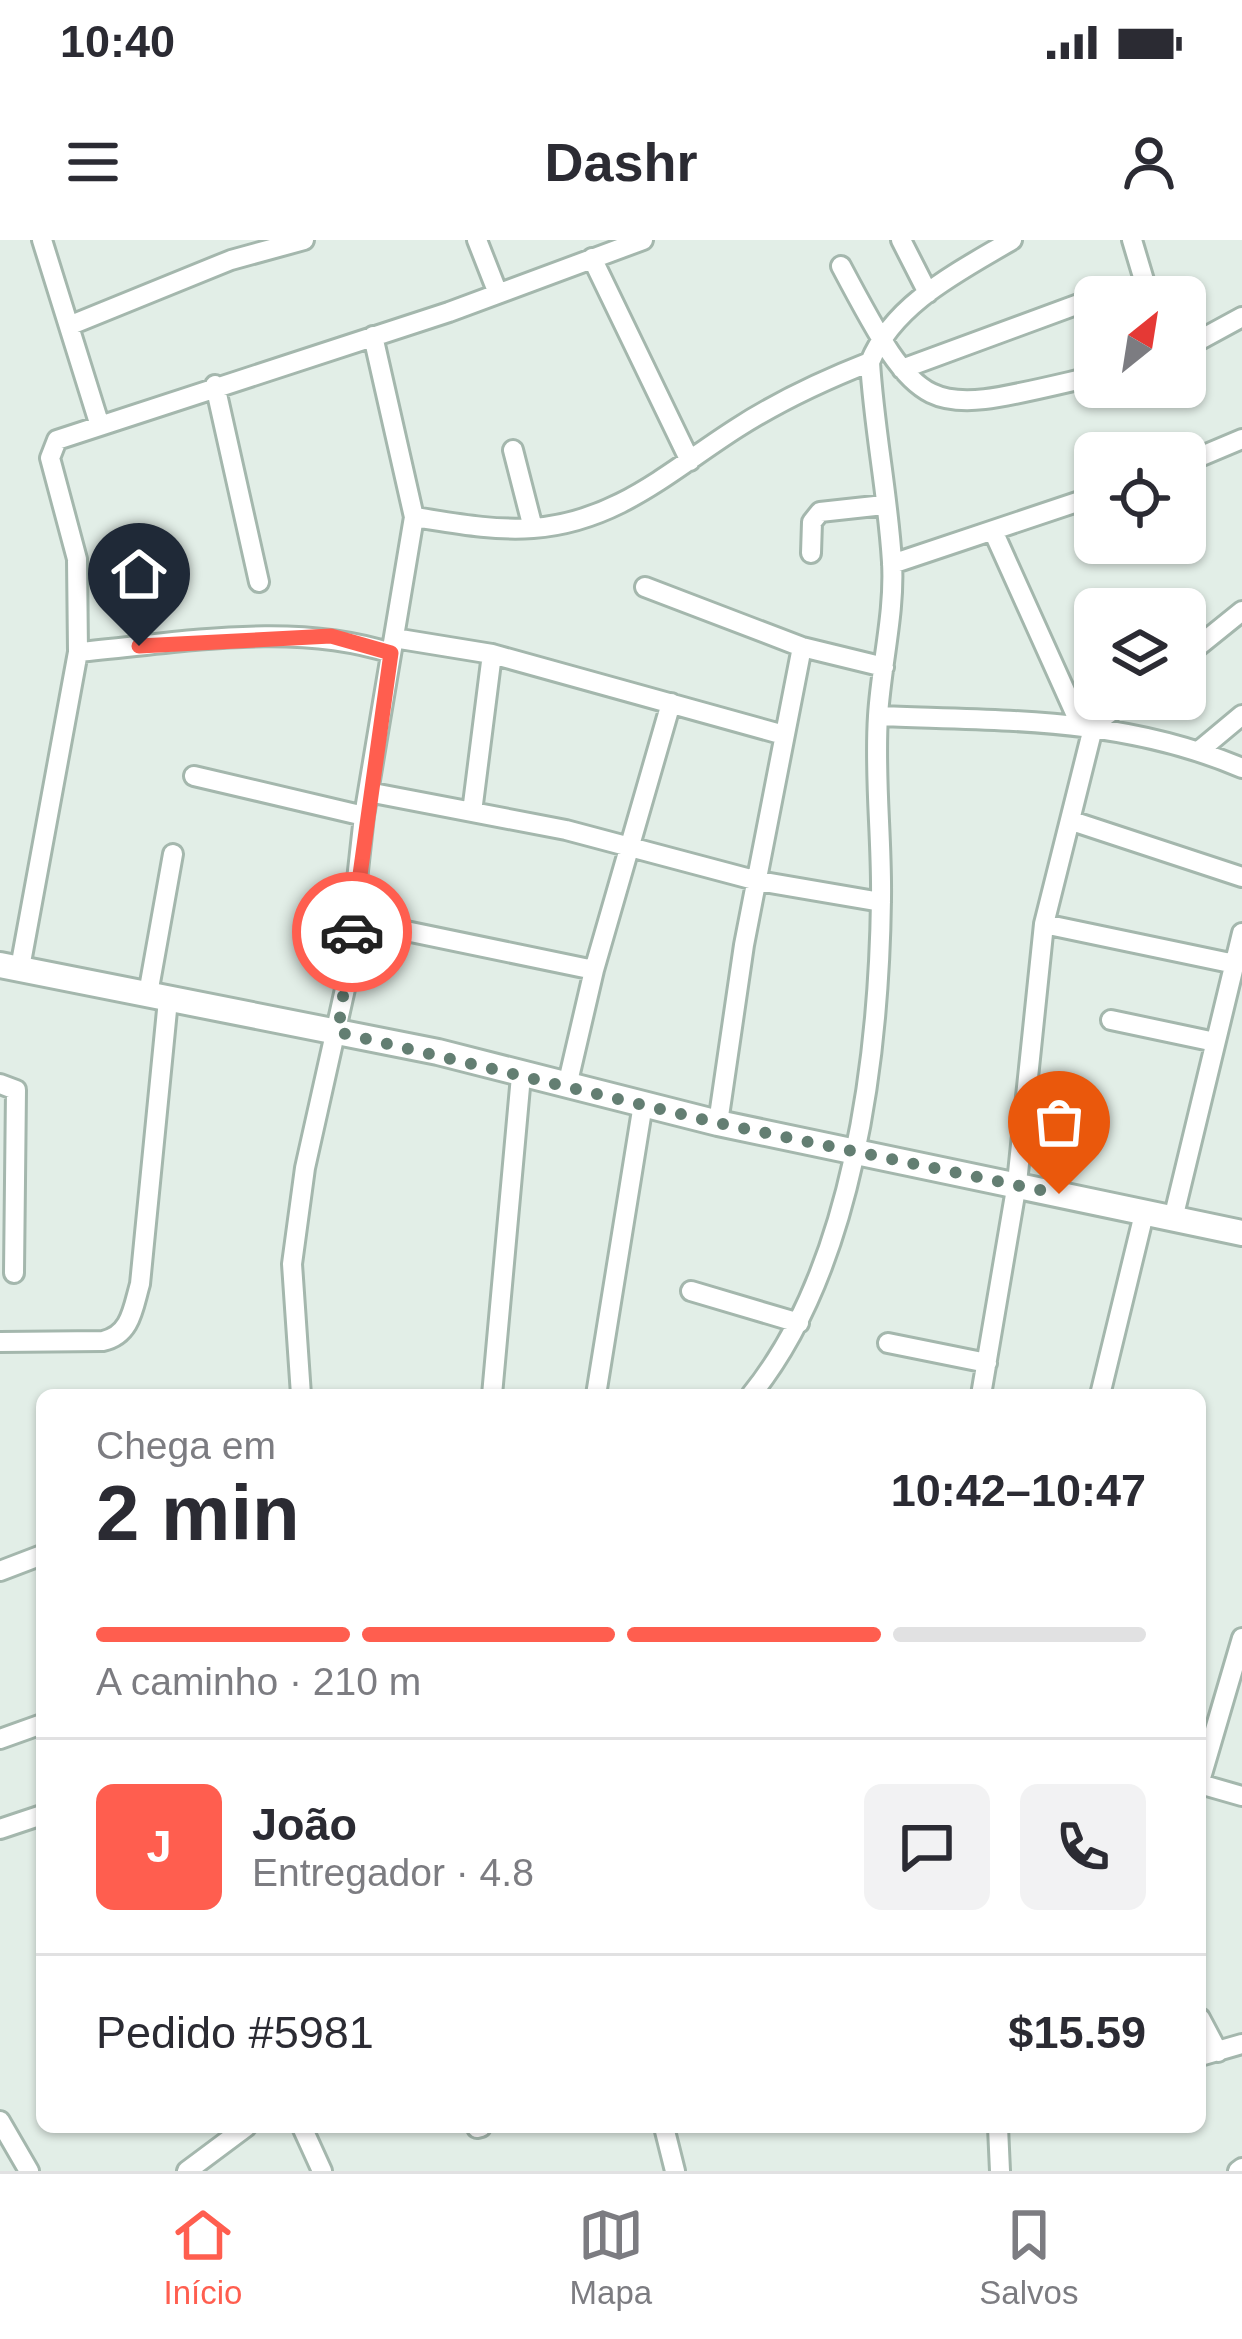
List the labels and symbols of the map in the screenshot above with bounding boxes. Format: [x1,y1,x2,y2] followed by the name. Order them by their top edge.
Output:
[1074,276,1206,408] north arrow
[88,523,190,646] pin
[292,872,412,992] courier
[1008,1071,1110,1194] pin

